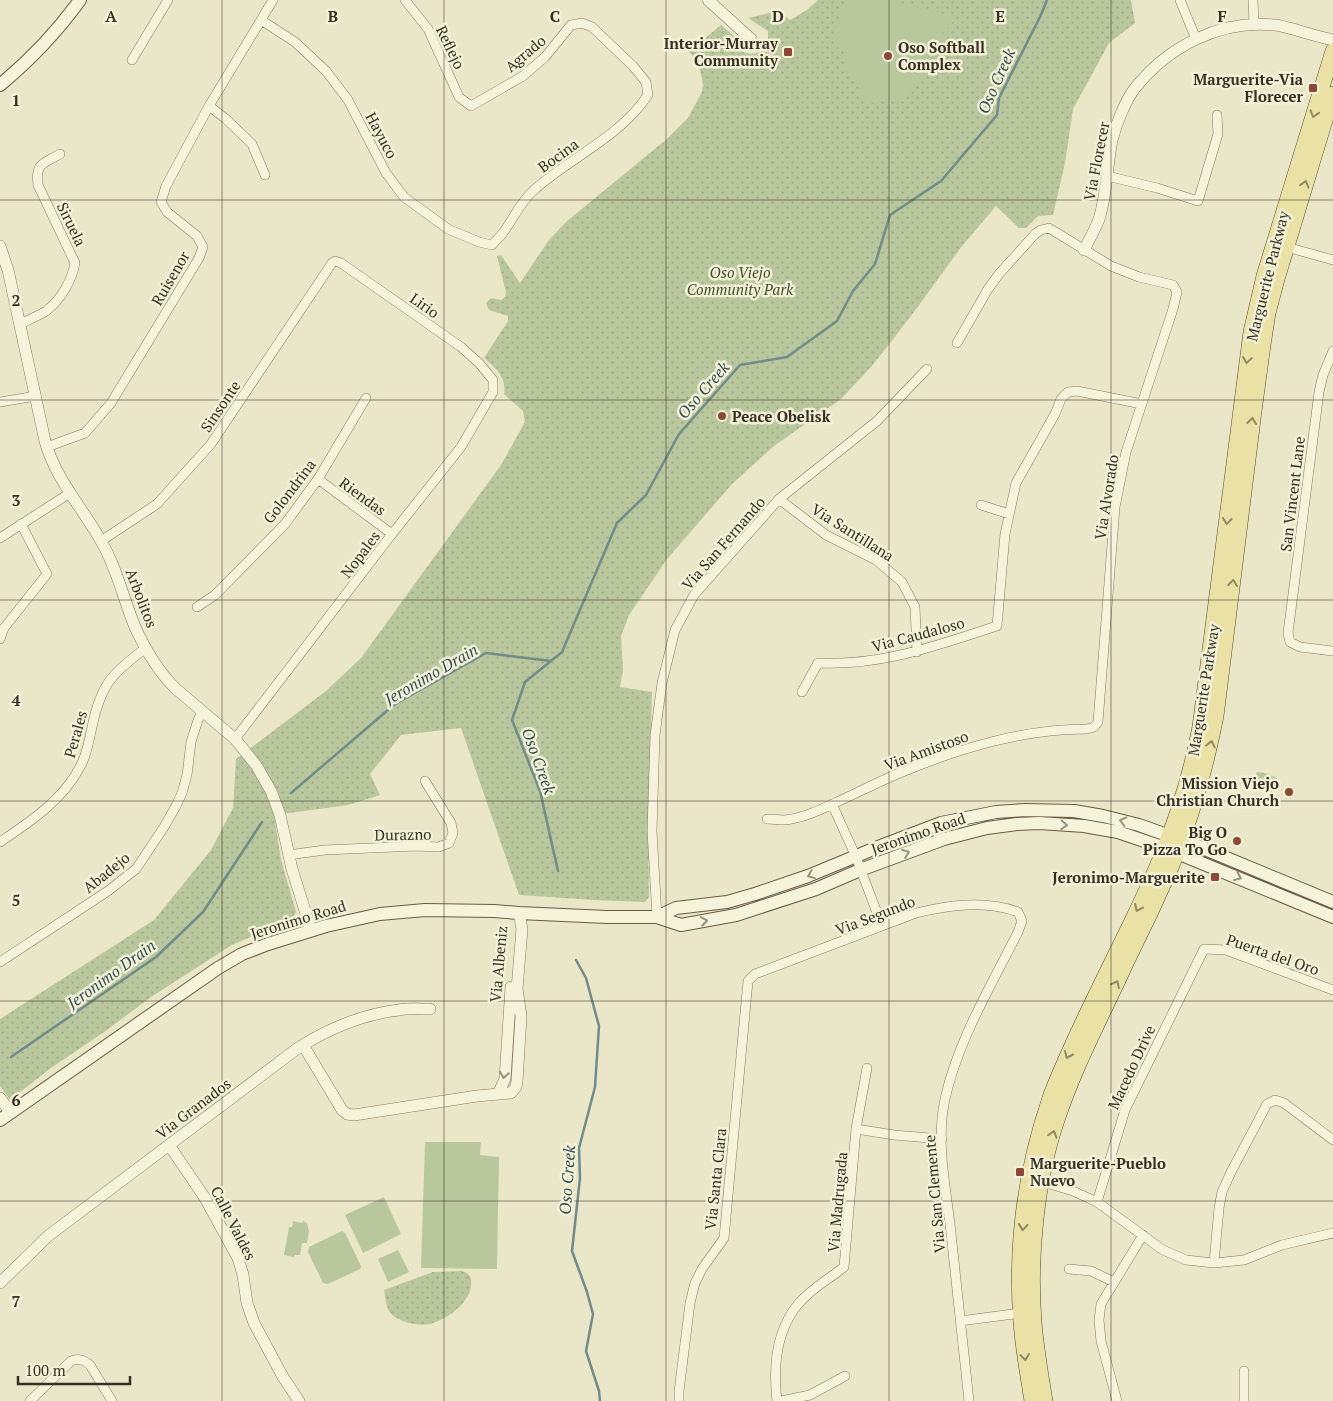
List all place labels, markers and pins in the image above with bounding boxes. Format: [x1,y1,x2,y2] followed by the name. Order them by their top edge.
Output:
[664,33,779,70] place label: Interior-Murray Community
[898,37,985,74] place label: Oso Softball Complex
[782,46,794,58] marker: Interior-Murray Community
[882,50,894,62] marker: Oso Softball Complex
[1193,69,1304,106] place label: Marguerite-Via Florecer
[1307,82,1319,94] marker: Marguerite-Via Florecer
[732,406,831,426] place label: Peace Obelisk
[716,410,728,422] marker: Peace Obelisk
[1156,773,1279,810] place label: Mission Viejo Christian Church
[1283,786,1295,798] marker: Mission Viejo Christian Church
[1143,822,1227,859] place label: Big O Pizza To Go
[1231,835,1243,847] marker: Big O Pizza To Go
[1052,867,1205,887] place label: Jeronimo-Marguerite
[1209,871,1221,883] marker: Jeronimo-Marguerite
[1030,1153,1166,1190] place label: Marguerite-Pueblo Nuevo
[1014,1166,1026,1178] marker: Marguerite-Pueblo Nuevo

